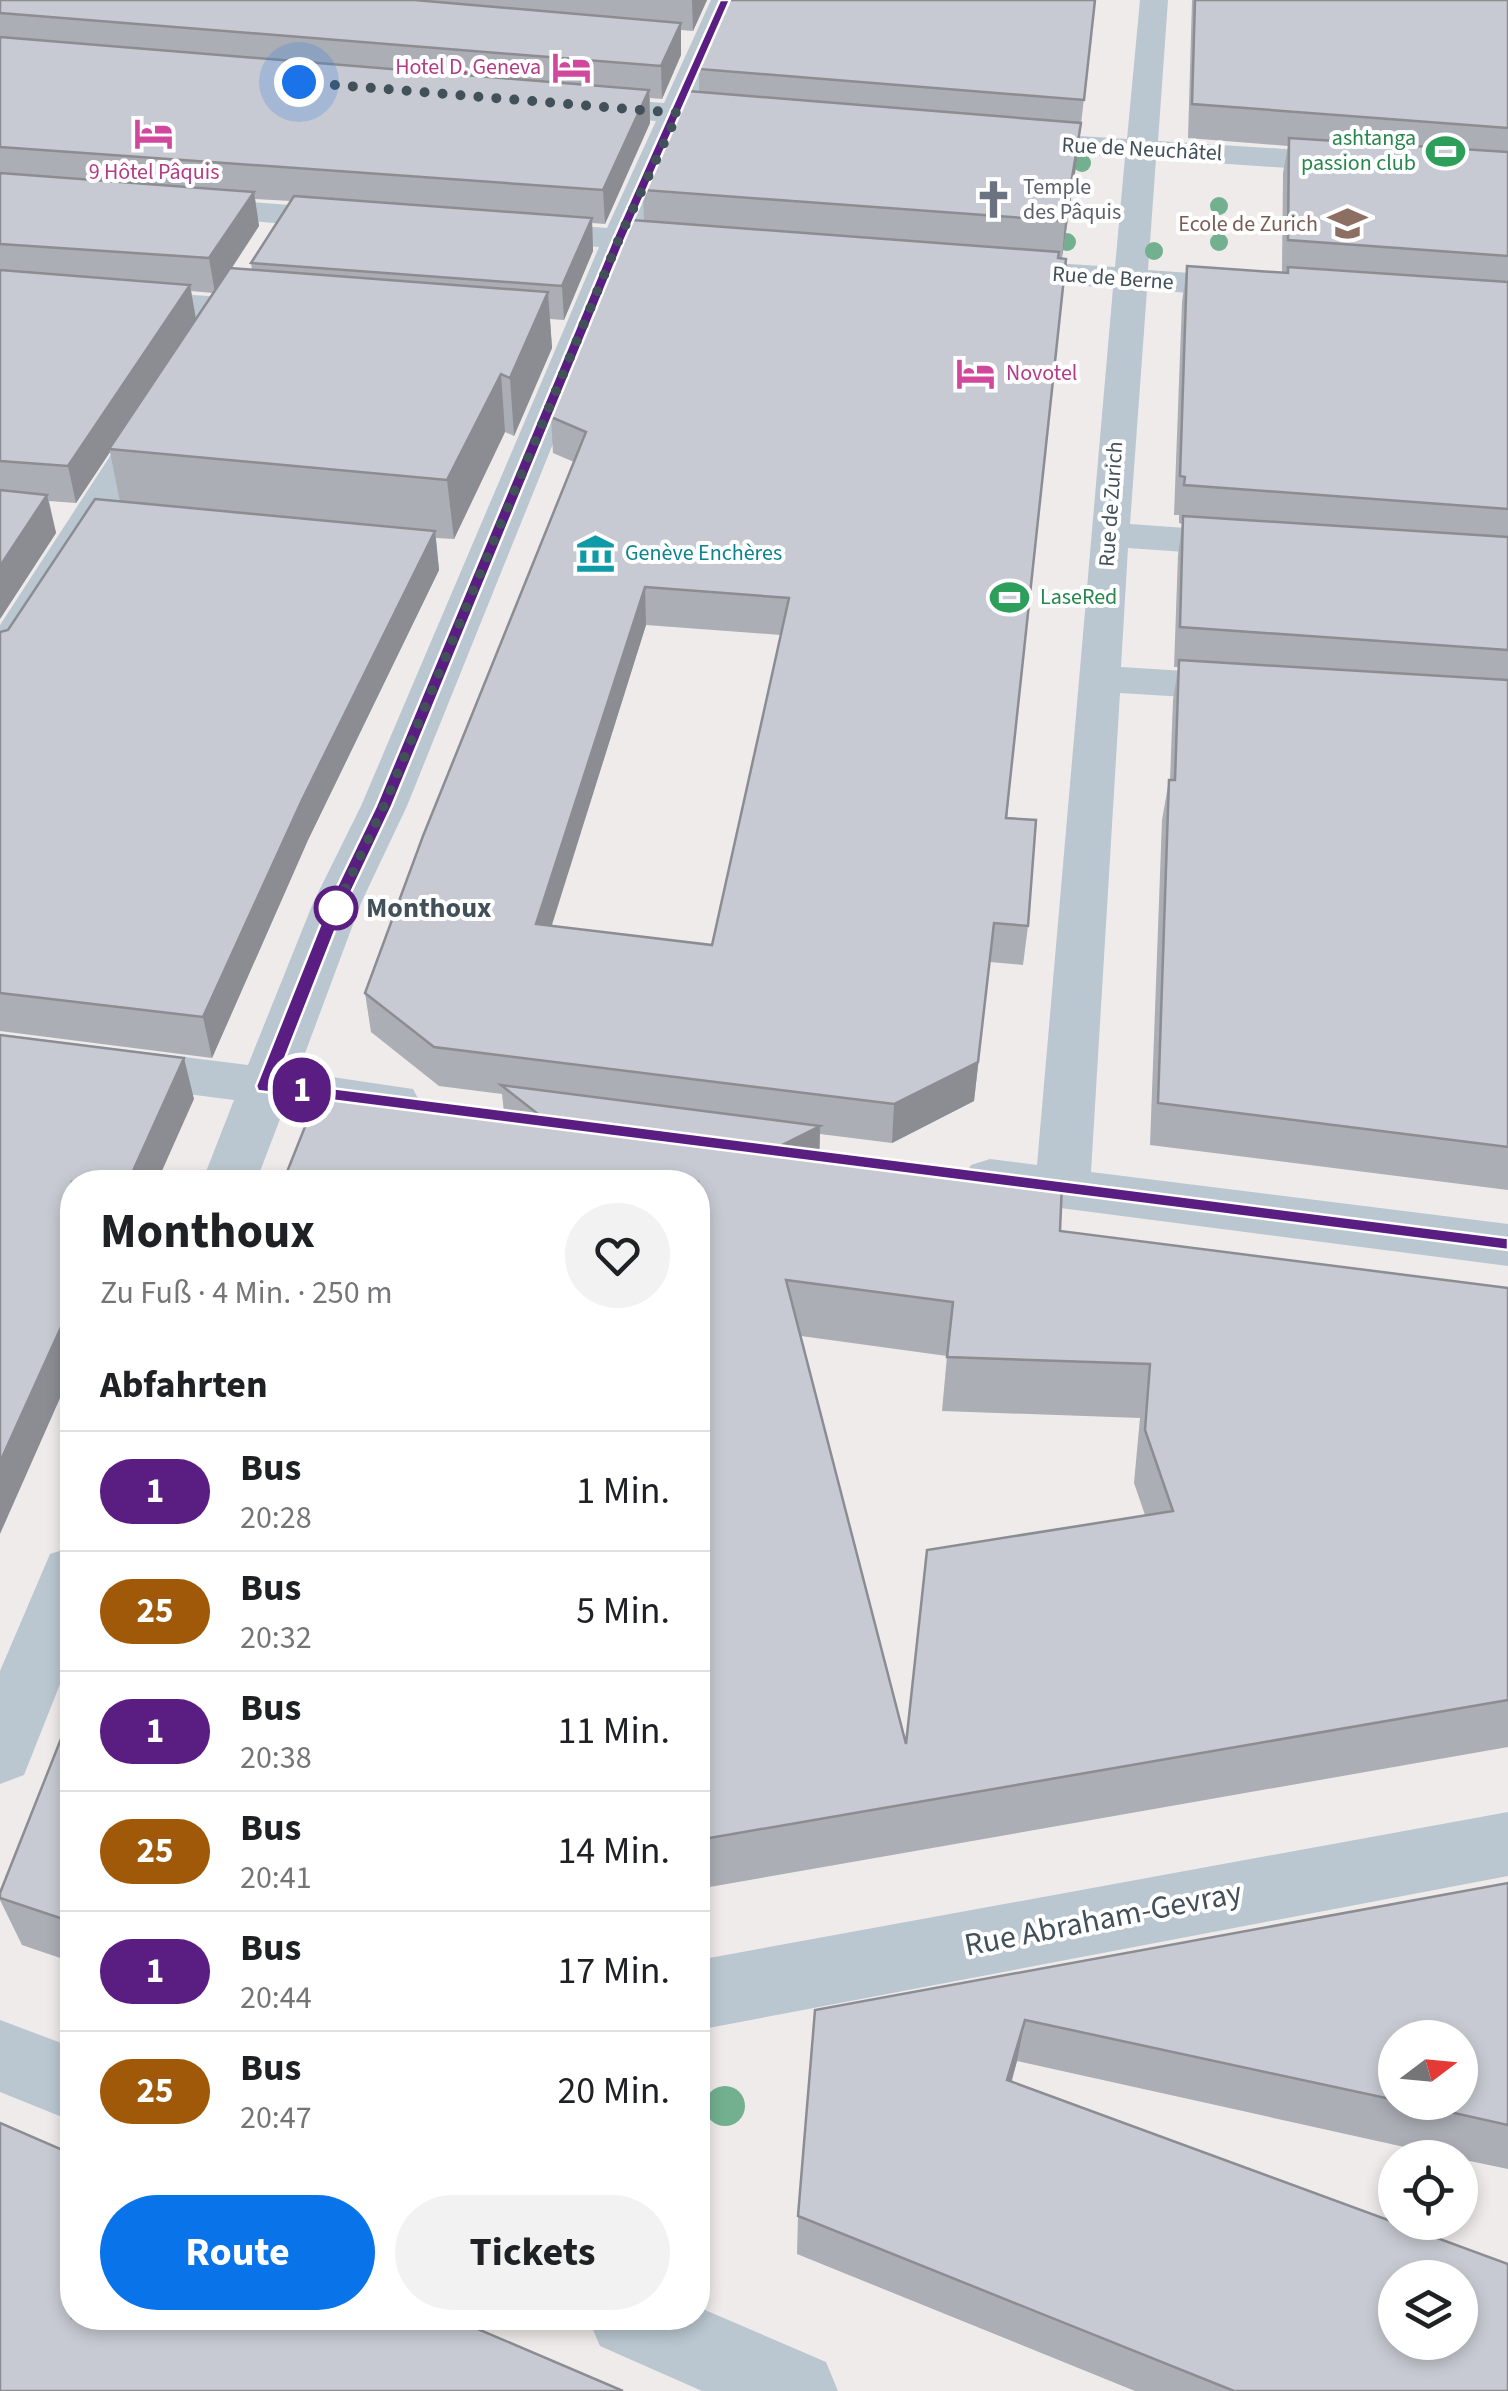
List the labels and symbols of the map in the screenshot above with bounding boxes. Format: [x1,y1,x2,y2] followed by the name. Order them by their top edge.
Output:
[550,46,592,88] hotel icon: Hotel D. Geneva
[395,51,541,83] place label: Hotel D. Geneva
[274,57,324,107] your location
[133,112,175,154] hotel icon: 9 Hôtel Pâquis
[1301,122,1416,179] place label: ashtanga passion club
[1061,129,1223,169] street label: Rue de Neuchâtel
[1425,130,1467,172] sports icon: ashtanga passion club
[89,156,219,188] place label: 9 Hôtel Pâquis
[1023,171,1121,228] place label: Temple des Pâquis
[972,179,1014,221] church icon: Temple des Pâquis
[1327,203,1369,245] school or university icon: Ecole de Zurich
[1178,208,1318,240] place label: Ecole de Zurich
[1051,258,1175,298] street label: Rue de Berne
[955,352,997,394] hotel icon: Novotel
[1006,357,1077,389] place label: Novotel
[1091,440,1131,568] street label: Rue de Zurich
[574,532,616,574] museum icon: Genève Enchères
[625,537,782,569] place label: Genève Enchères
[989,576,1031,618] sports icon: LaseRed
[1040,581,1117,613] place label: LaseRed
[315,887,357,929] marker: Monthoux
[366,888,491,928] place label: Monthoux
[270,1058,334,1122] line badge: 1
[960,1870,1246,1968] street label: Rue Abraham-Gevray
[1378,2020,1478,2120] north arrow

